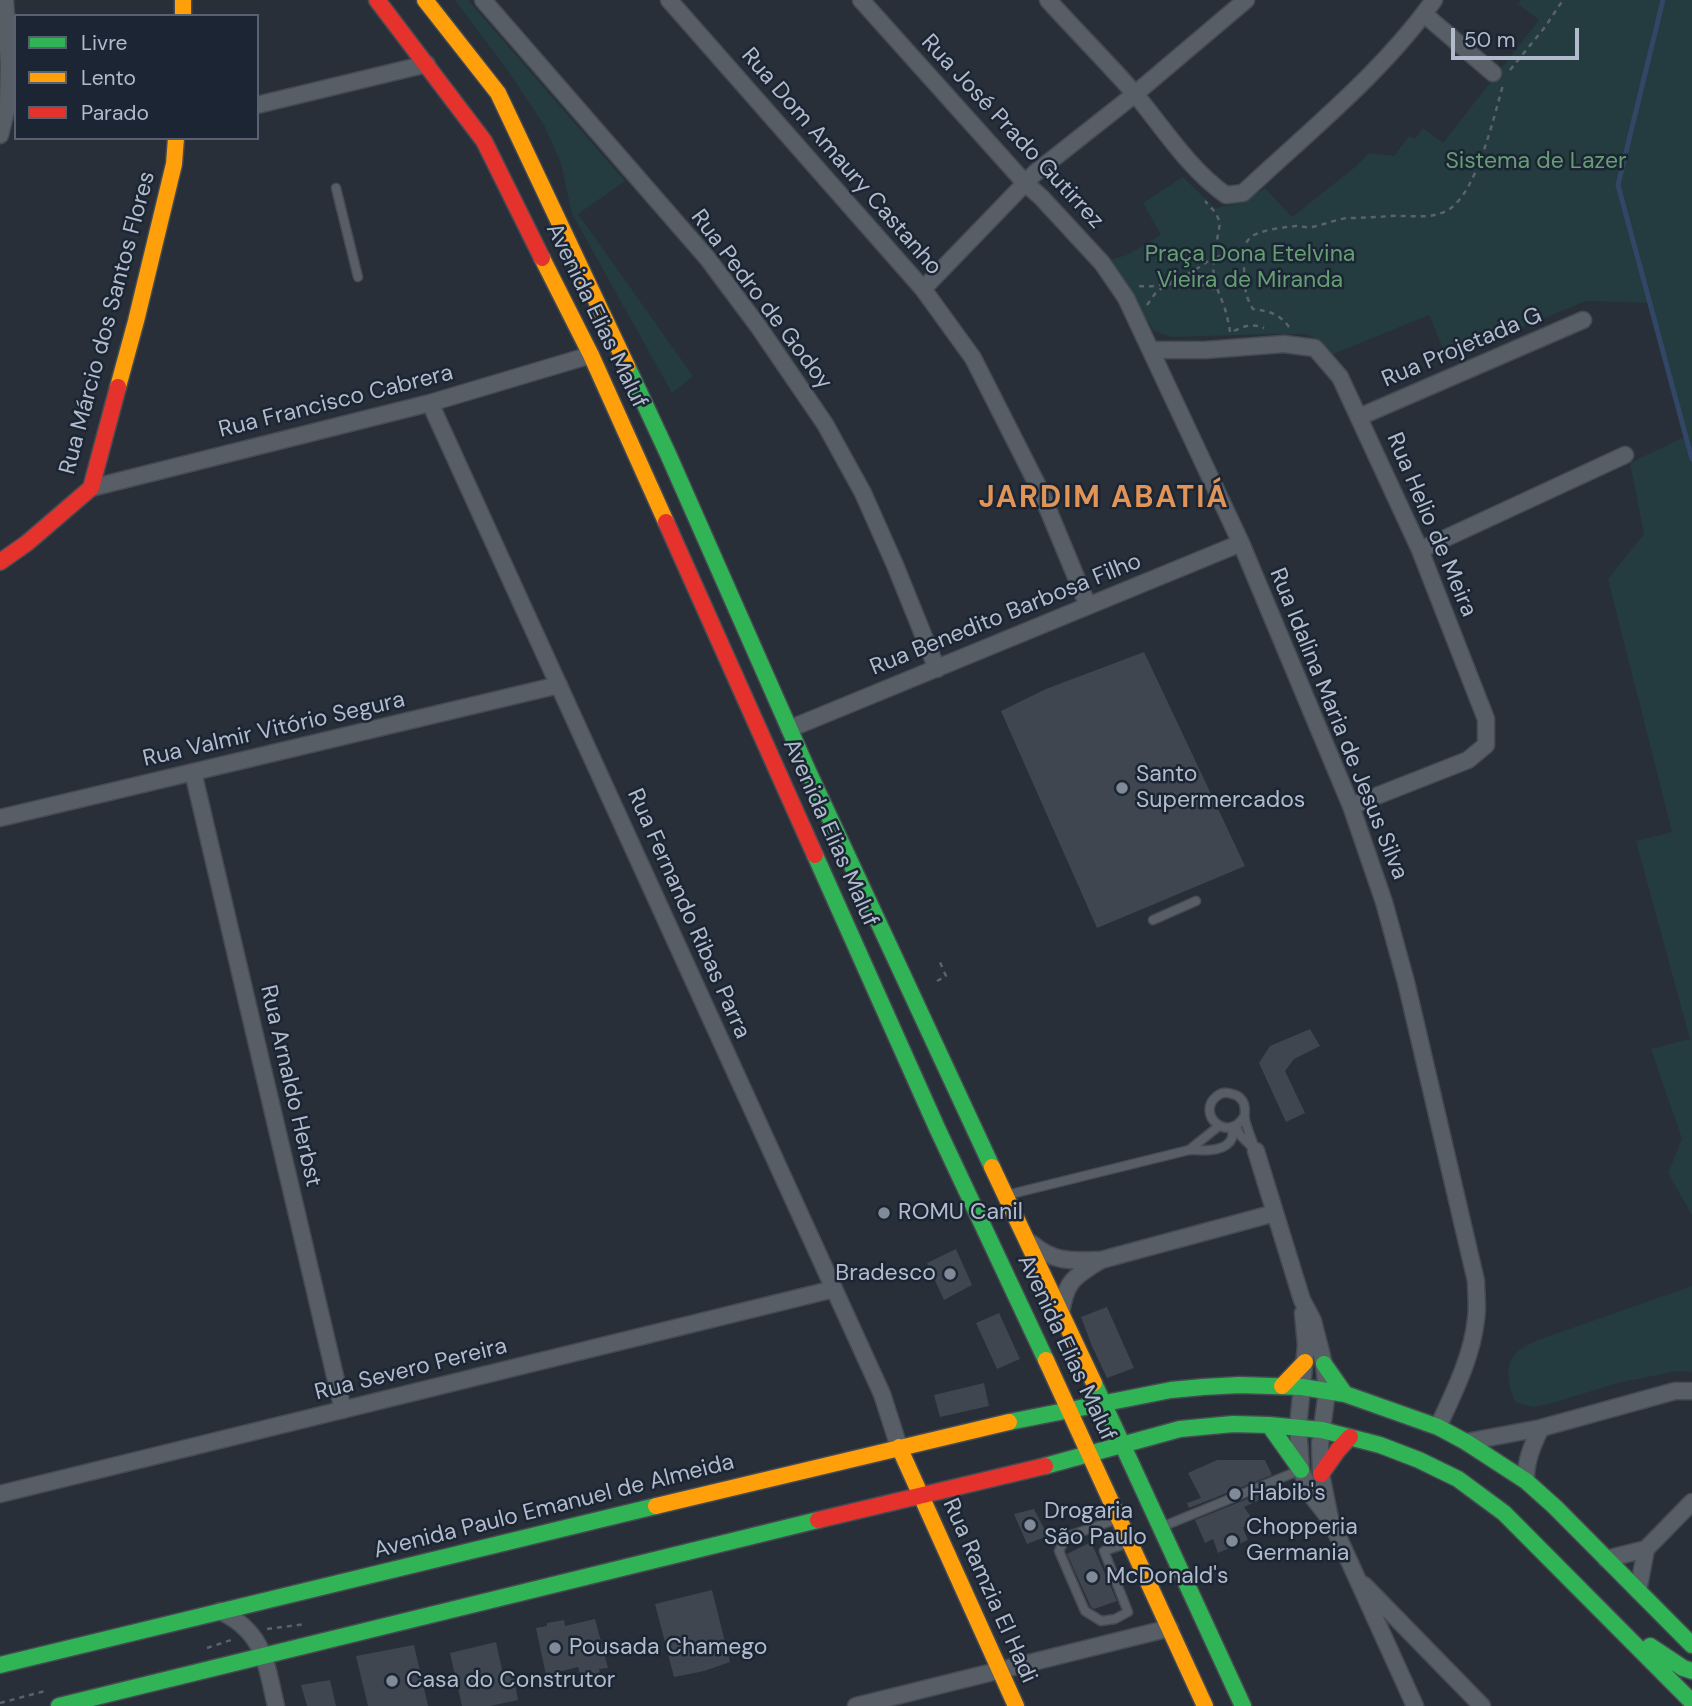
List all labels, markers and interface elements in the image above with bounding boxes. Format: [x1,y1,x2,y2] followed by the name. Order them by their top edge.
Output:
[14,14,259,140] legend
[1454,14,1582,58] scale bar
[1464,26,1515,54] text: 50 m
[81,29,127,57] text: Livre
[915,29,1109,235] street label: Rua José Prado Gutirrez
[735,43,947,281] street label: Rua Dom Amaury Castanho
[81,64,136,92] text: Lento
[81,99,149,127] text: Parado
[1445,148,1627,176] park label: Sistema de Lazer
[54,169,162,477] street label: Rua Márcio dos Santos Flores
[684,205,838,395] street label: Rua Pedro de Godoy
[539,219,653,413] street label: Avenida Elias Maluf
[1145,241,1355,295] park label: Praça Dona Etelvina Vieira de Miranda
[1378,302,1546,394] street label: Rua Projetada G
[216,359,456,445] street label: Rua Francisco Cabrera
[1380,429,1482,621] street label: Rua Helio de Meira
[980,481,1228,517] district label: JARDIM ABATIÁ
[866,548,1146,682] street label: Rua Benedito Barbosa Filho
[1263,564,1413,884] street label: Rua Idalina Maria de Jesus Silva
[140,686,408,774] street label: Rua Valmir Vitório Segura
[776,735,884,931] street label: Avenida Elias Maluf
[1136,761,1305,815] place label: Santo Supermercados
[1114,780,1130,796] marker: Santo Supermercados
[620,785,756,1043] street label: Rua Fernando Ribas Parra
[253,983,327,1189] street label: Rua Arnaldo Herbst
[898,1199,1023,1227] place label: ROMU Canil
[876,1205,892,1221] marker: ROMU Canil
[1011,1251,1121,1445] street label: Avenida Elias Maluf
[835,1260,936,1288] place label: Bradesco
[942,1266,958,1282] marker: Bradesco
[312,1333,510,1407] street label: Rua Severo Pereira
[371,1449,737,1565] street label: Avenida Paulo Emanuel de Almeida
[1249,1480,1326,1508] place label: Habib's
[1227,1486,1243,1502] marker: Habib's
[936,1495,1042,1687] street label: Rua Ramzia El Hadi
[1044,1498,1147,1552] place label: Drogaria São Paulo
[1246,1514,1358,1568] place label: Chopperia Germania
[1022,1517,1038,1533] marker: Drogaria São Paulo
[1224,1533,1240,1549] marker: Chopperia Germania
[1106,1563,1228,1591] place label: McDonald's
[1084,1569,1100,1585] marker: McDonald's
[569,1634,767,1662] place label: Pousada Chamego
[547,1640,563,1656] marker: Pousada Chamego
[406,1667,615,1695] place label: Casa do Construtor
[384,1673,400,1689] marker: Casa do Construtor

